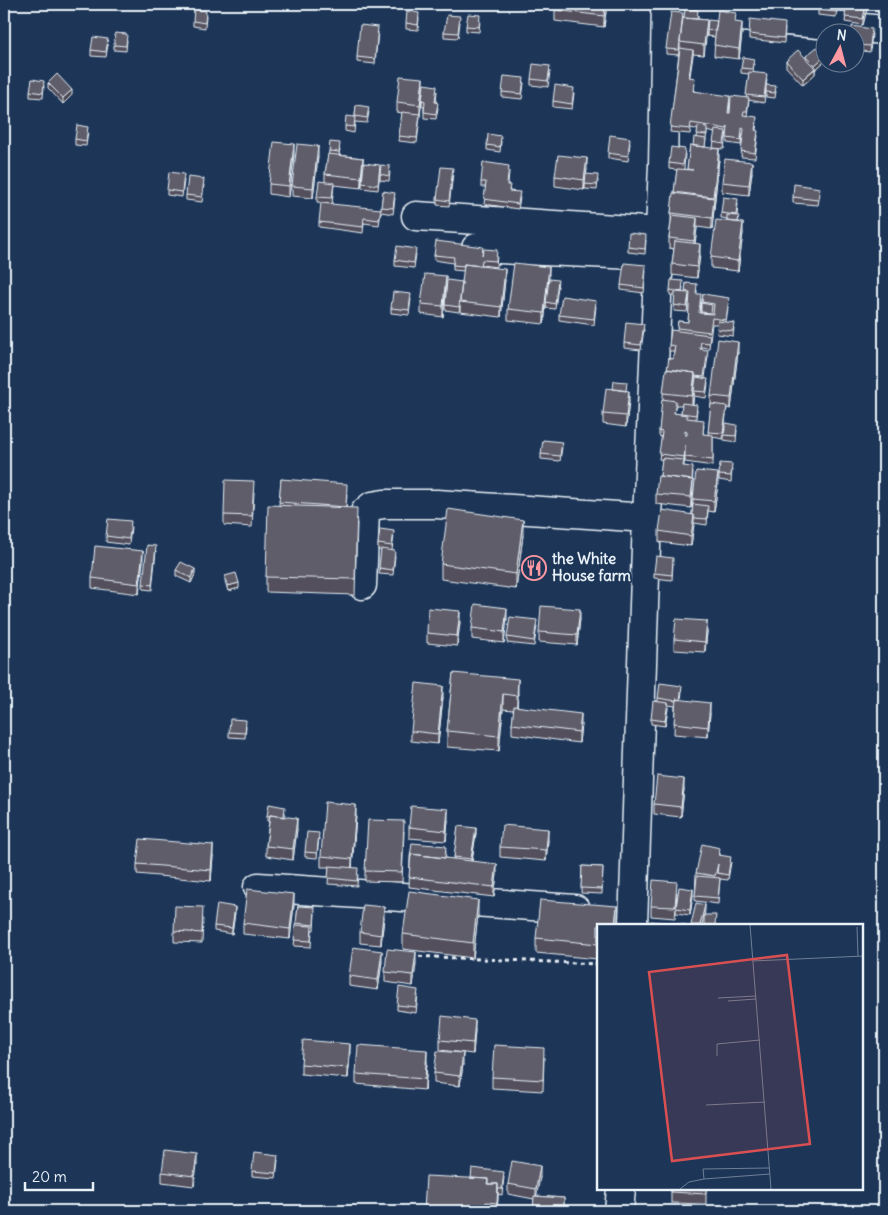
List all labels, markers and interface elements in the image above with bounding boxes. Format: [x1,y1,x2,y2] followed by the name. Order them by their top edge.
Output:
[816,22,866,72] north arrow
[836,26,847,45] text: N
[552,549,631,585] place label: the White House farm
[521,555,547,581] restaurant icon: the White House farm
[597,924,863,1190] inset map
[25,1160,92,1192] scale bar
[32,1167,67,1186] text: 20 m

